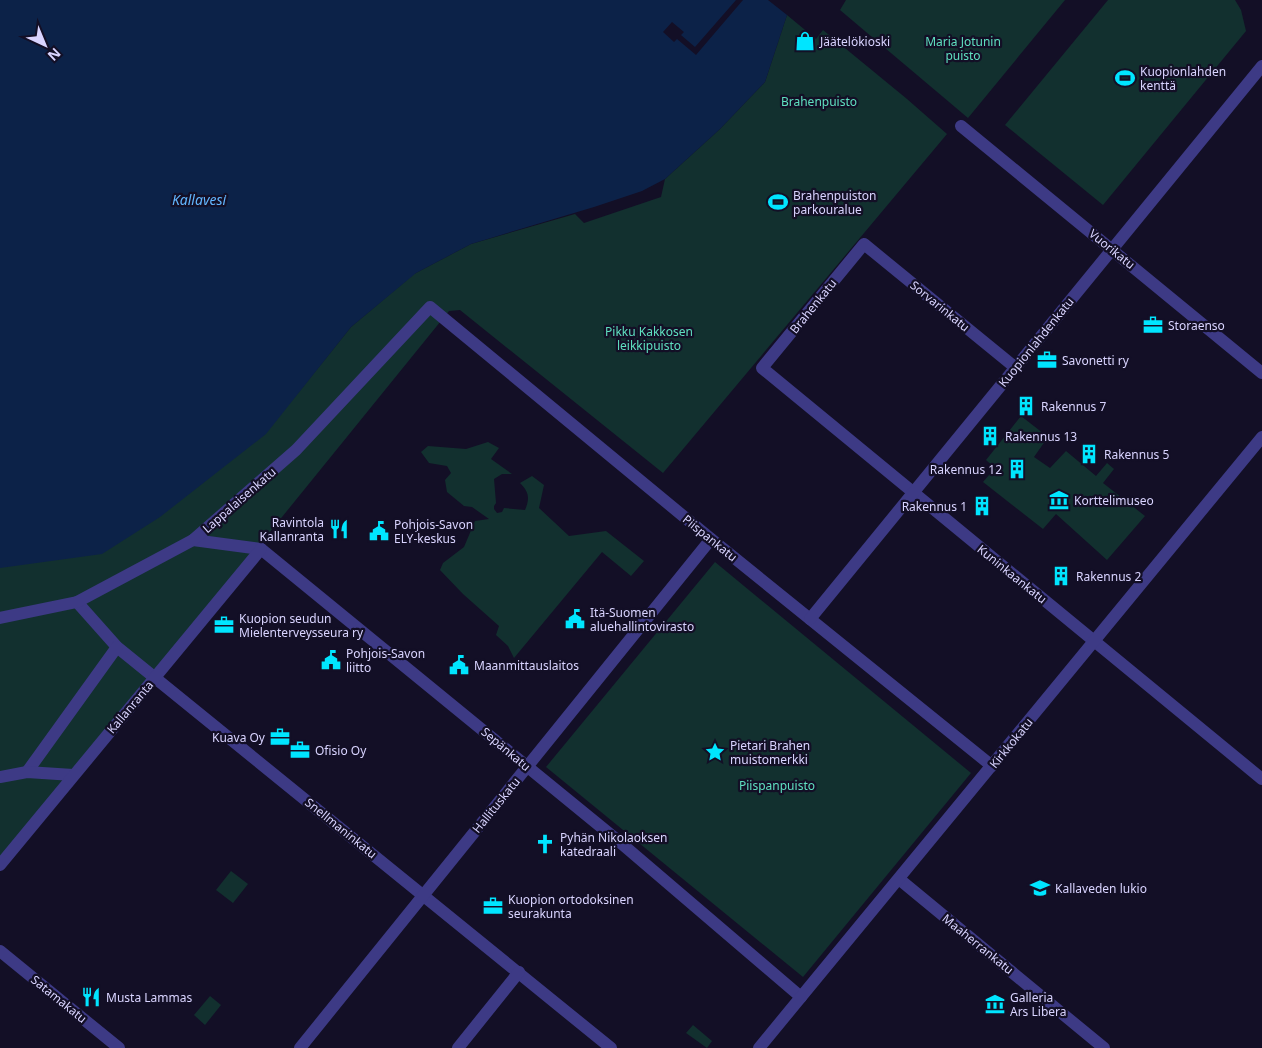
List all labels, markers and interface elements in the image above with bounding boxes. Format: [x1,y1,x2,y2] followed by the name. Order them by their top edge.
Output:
[20,20,70,70] north arrow
[794,30,816,52] shop icon: Jäätelökioski
[819,33,890,50] place label: Jäätelökioski
[925,33,1001,64] park label: Maria Jotunin puisto
[44,44,65,66] text: N
[1140,63,1226,94] place label: Kuopionlahden kenttä
[1114,67,1136,89] sports icon: Kuopionlahden kenttä
[781,93,857,110] park label: Brahenpuisto
[793,187,877,218] place label: Brahenpuiston parkouralue
[172,190,226,209] water label: Kallavesi
[767,191,789,213] sports icon: Brahenpuiston parkouralue
[1085,225,1139,273] street label: Vuorikatu
[786,275,840,337] street label: Brahenkatu
[907,277,973,335] street label: Sorvarinkatu
[994,294,1078,390] street label: Kuopionlahdenkatu
[1142,314,1164,336] office icon: Storaenso
[1168,317,1225,334] place label: Storaenso
[605,323,693,354] park label: Pikku Kakkosen leikkipuisto
[1036,349,1058,371] office icon: Savonetti ry
[1062,352,1130,369] place label: Savonetti ry
[1015,395,1037,417] building icon: Rakennus 7
[1041,398,1106,415] place label: Rakennus 7
[979,425,1001,447] building icon: Rakennus 13
[1005,428,1077,445] place label: Rakennus 13
[1078,443,1100,465] building icon: Rakennus 5
[1104,446,1169,463] place label: Rakennus 5
[1006,458,1028,480] building icon: Rakennus 12
[930,461,1002,478] place label: Rakennus 12
[199,463,279,537] street label: Lappalaisenkatu
[1048,489,1070,511] museum icon: Korttelimuseo
[1074,492,1154,509] place label: Korttelimuseo
[971,495,993,517] building icon: Rakennus 1
[902,498,967,515] place label: Rakennus 1
[679,511,741,565] street label: Piispankatu
[260,514,324,545] place label: Ravintola Kallanranta
[394,516,473,547] place label: Pohjois-Savon ELY-keskus
[328,518,350,540] restaurant icon: Ravintola Kallanranta
[368,520,390,542] public building icon: Pohjois-Savon ELY-keskus
[974,541,1050,607] street label: Kuninkaankatu
[1050,565,1072,587] building icon: Rakennus 2
[1076,568,1141,585] place label: Rakennus 2
[590,604,694,635] place label: Itä-Suomen aluehallintovirasto
[564,608,586,630] public building icon: Itä-Suomen aluehallintovirasto
[239,610,364,641] place label: Kuopion seudun Mielenterveysseura ry
[213,614,235,636] office icon: Kuopion seudun Mielenterveysseura ry
[346,645,425,676] place label: Pohjois-Savon liitto
[320,649,342,671] public building icon: Pohjois-Savon liitto
[448,654,470,676] public building icon: Maanmittauslaitos
[474,657,579,674] place label: Maanmittauslaitos
[103,677,157,737] street label: Kallanranta
[985,714,1037,772] street label: Kirkkokatu
[478,723,534,775] street label: Sepänkatu
[269,726,291,748] office icon: Kuava Oy
[212,729,266,746] place label: Kuava Oy
[730,737,810,768] place label: Pietari Brahen muistomerkki
[289,739,311,761] office icon: Ofisio Oy
[704,741,726,763] place icon: Pietari Brahen muistomerkki
[315,742,367,759] place label: Ofisio Oy
[468,774,524,836] street label: Hallituskatu
[739,777,815,794] park label: Piispanpuisto
[302,794,380,862] street label: Snellmaninkatu
[560,829,667,860] place label: Pyhän Nikolaoksen katedraali
[534,833,556,855] church icon: Pyhän Nikolaoksen katedraali
[1029,877,1051,899] school or university icon: Kallaveden lukio
[1055,880,1147,897] place label: Kallaveden lukio
[508,891,634,922] place label: Kuopion ortodoksinen seurakunta
[482,895,504,917] office icon: Kuopion ortodoksinen seurakunta
[939,910,1017,978] street label: Maaherrankatu
[28,971,90,1027] street label: Satamakatu
[80,986,102,1008] restaurant icon: Musta Lammas
[106,989,192,1006] place label: Musta Lammas
[1010,989,1066,1020] place label: Galleria Ars Libera
[984,993,1006,1015] museum icon: Galleria Ars Libera

